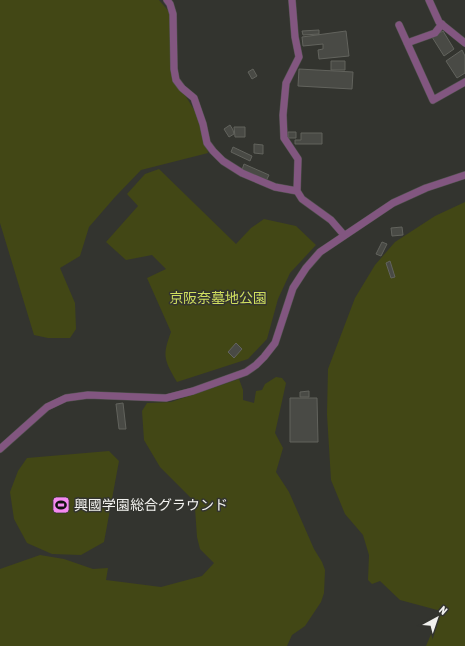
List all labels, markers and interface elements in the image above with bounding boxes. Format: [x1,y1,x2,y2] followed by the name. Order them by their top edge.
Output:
[169,290,267,306] park label: 京阪奈墓地公園
[51,495,71,515] sports icon: 興國学園総合グラウンド
[74,497,228,513] place label: 興國学園総合グラウンド
[417,598,457,638] north arrow
[437,604,450,617] text: N

